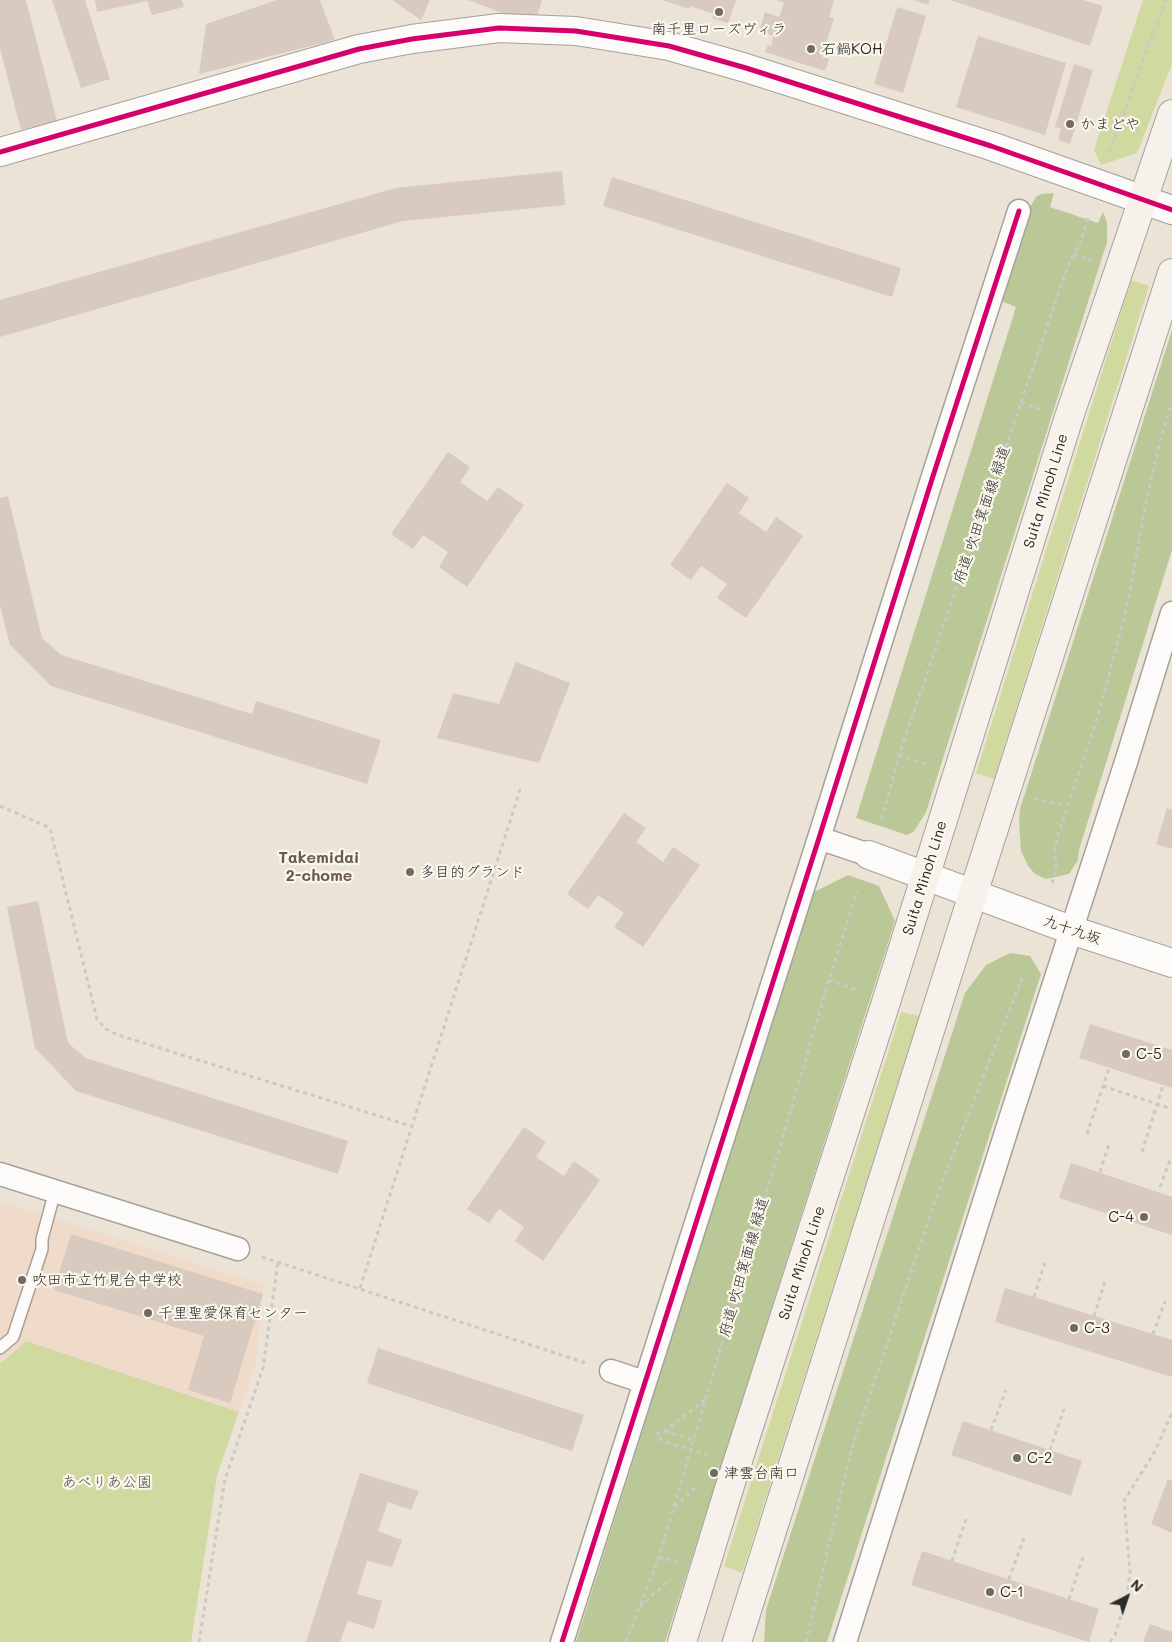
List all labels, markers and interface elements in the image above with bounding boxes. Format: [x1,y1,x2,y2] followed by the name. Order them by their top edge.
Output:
[713,6,725,18] marker: 南千里ローズヴィラ
[652,20,786,38] place label: 南千里ローズヴィラ
[821,40,883,58] place label: 石鍋KOH
[805,43,817,55] marker: 石鍋KOH
[1080,115,1140,133] place label: かまどや
[1064,118,1076,130] marker: かまどや
[1020,431,1072,551] street label: Suita Minoh Line
[950,444,1014,586] street label: 府道 吹田箕面線 緑道
[899,818,951,938] street label: Suita Minoh Line
[279,848,359,886] district label: Takemidai 2-chome
[420,863,525,881] place label: 多目的グランド
[404,866,416,878] marker: 多目的グランド
[1041,912,1103,948] street label: 九十九坂
[1136,1045,1162,1063] place label: C-5
[1120,1048,1132,1060] marker: C-5
[715,1195,773,1339] street label: 府道 吹田箕面線 緑道
[775,1204,829,1322] street label: Suita Minoh Line
[1108,1208,1134,1226] place label: C-4
[1138,1211,1150,1223] marker: C-4
[32,1271,182,1289] place label: 吹田市立竹見台中学校
[16,1274,28,1286] marker: 吹田市立竹見台中学校
[158,1304,308,1322] place label: 千里聖愛保育センター
[142,1307,154,1319] marker: 千里聖愛保育センター
[1084,1319,1110,1337] place label: C-3
[1068,1322,1080,1334] marker: C-3
[1027,1449,1052,1467] place label: C-2
[1011,1452,1023,1464] marker: C-2
[724,1464,799,1482] place label: 津雲台南口
[708,1467,720,1479] marker: 津雲台南口
[62,1473,152,1491] park label: あべりあ公園
[1102,1572,1152,1622] north arrow
[1127,1575,1147,1596] text: N
[1000,1583,1024,1601] place label: C-1
[984,1586,996,1598] marker: C-1

